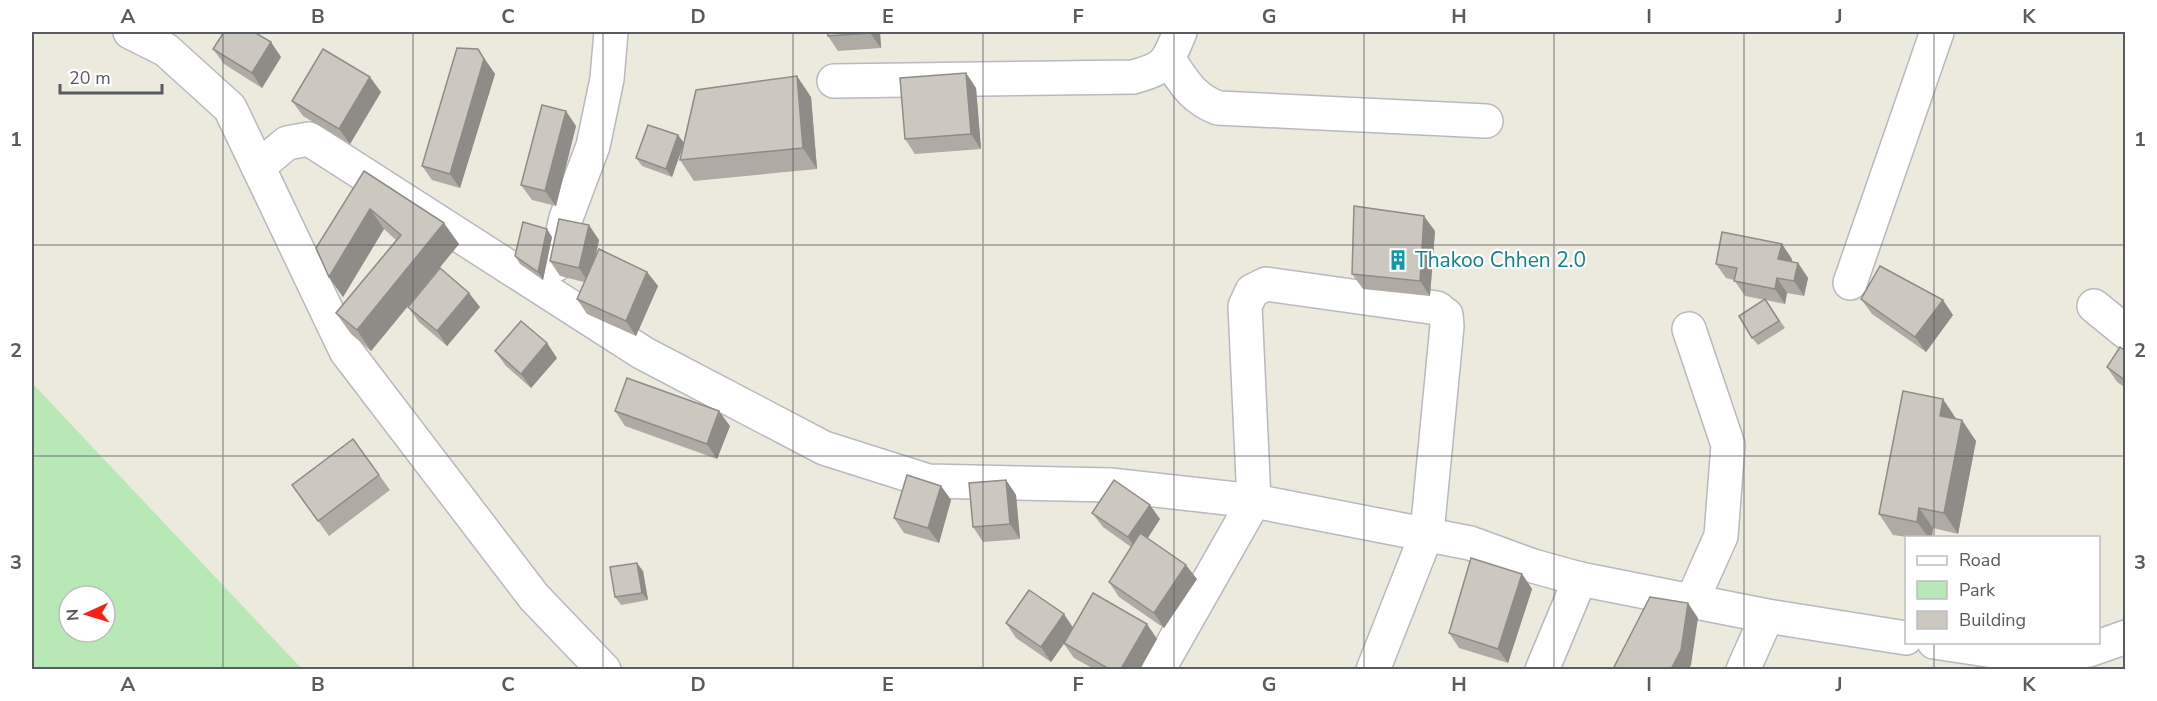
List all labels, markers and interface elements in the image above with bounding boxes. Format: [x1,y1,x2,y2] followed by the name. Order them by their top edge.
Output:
[121,3,136,30] text: A
[311,3,325,30] text: B
[501,3,515,30] text: C
[690,3,706,30] text: D
[882,3,894,30] text: E
[1072,3,1084,30] text: F
[1262,3,1276,30] text: G
[1451,3,1467,30] text: H
[1646,3,1652,30] text: I
[1834,3,1843,30] text: J
[2022,3,2036,30] text: K
[60,57,162,95] scale bar
[69,66,111,90] text: 20 m
[10,126,22,153] text: 1
[2134,126,2146,153] text: 1
[1415,246,1586,274] place label: Thakoo Chhen 2.0
[1386,248,1410,272] building icon: Thakoo Chhen 2.0
[10,337,22,364] text: 2
[2134,337,2146,364] text: 2
[1905,536,2100,644] legend
[1959,548,2001,572] text: Road
[10,549,22,576] text: 3
[2134,549,2146,576] text: 3
[1959,578,1996,602] text: Park
[57,584,117,644] north arrow
[62,608,84,622] text: N
[1959,608,2026,632] text: Building
[121,671,136,698] text: A
[311,671,325,698] text: B
[501,671,515,698] text: C
[690,671,706,698] text: D
[882,671,894,698] text: E
[1072,671,1084,698] text: F
[1262,671,1276,698] text: G
[1451,671,1467,698] text: H
[1646,671,1652,698] text: I
[1834,671,1843,698] text: J
[2022,671,2036,698] text: K

